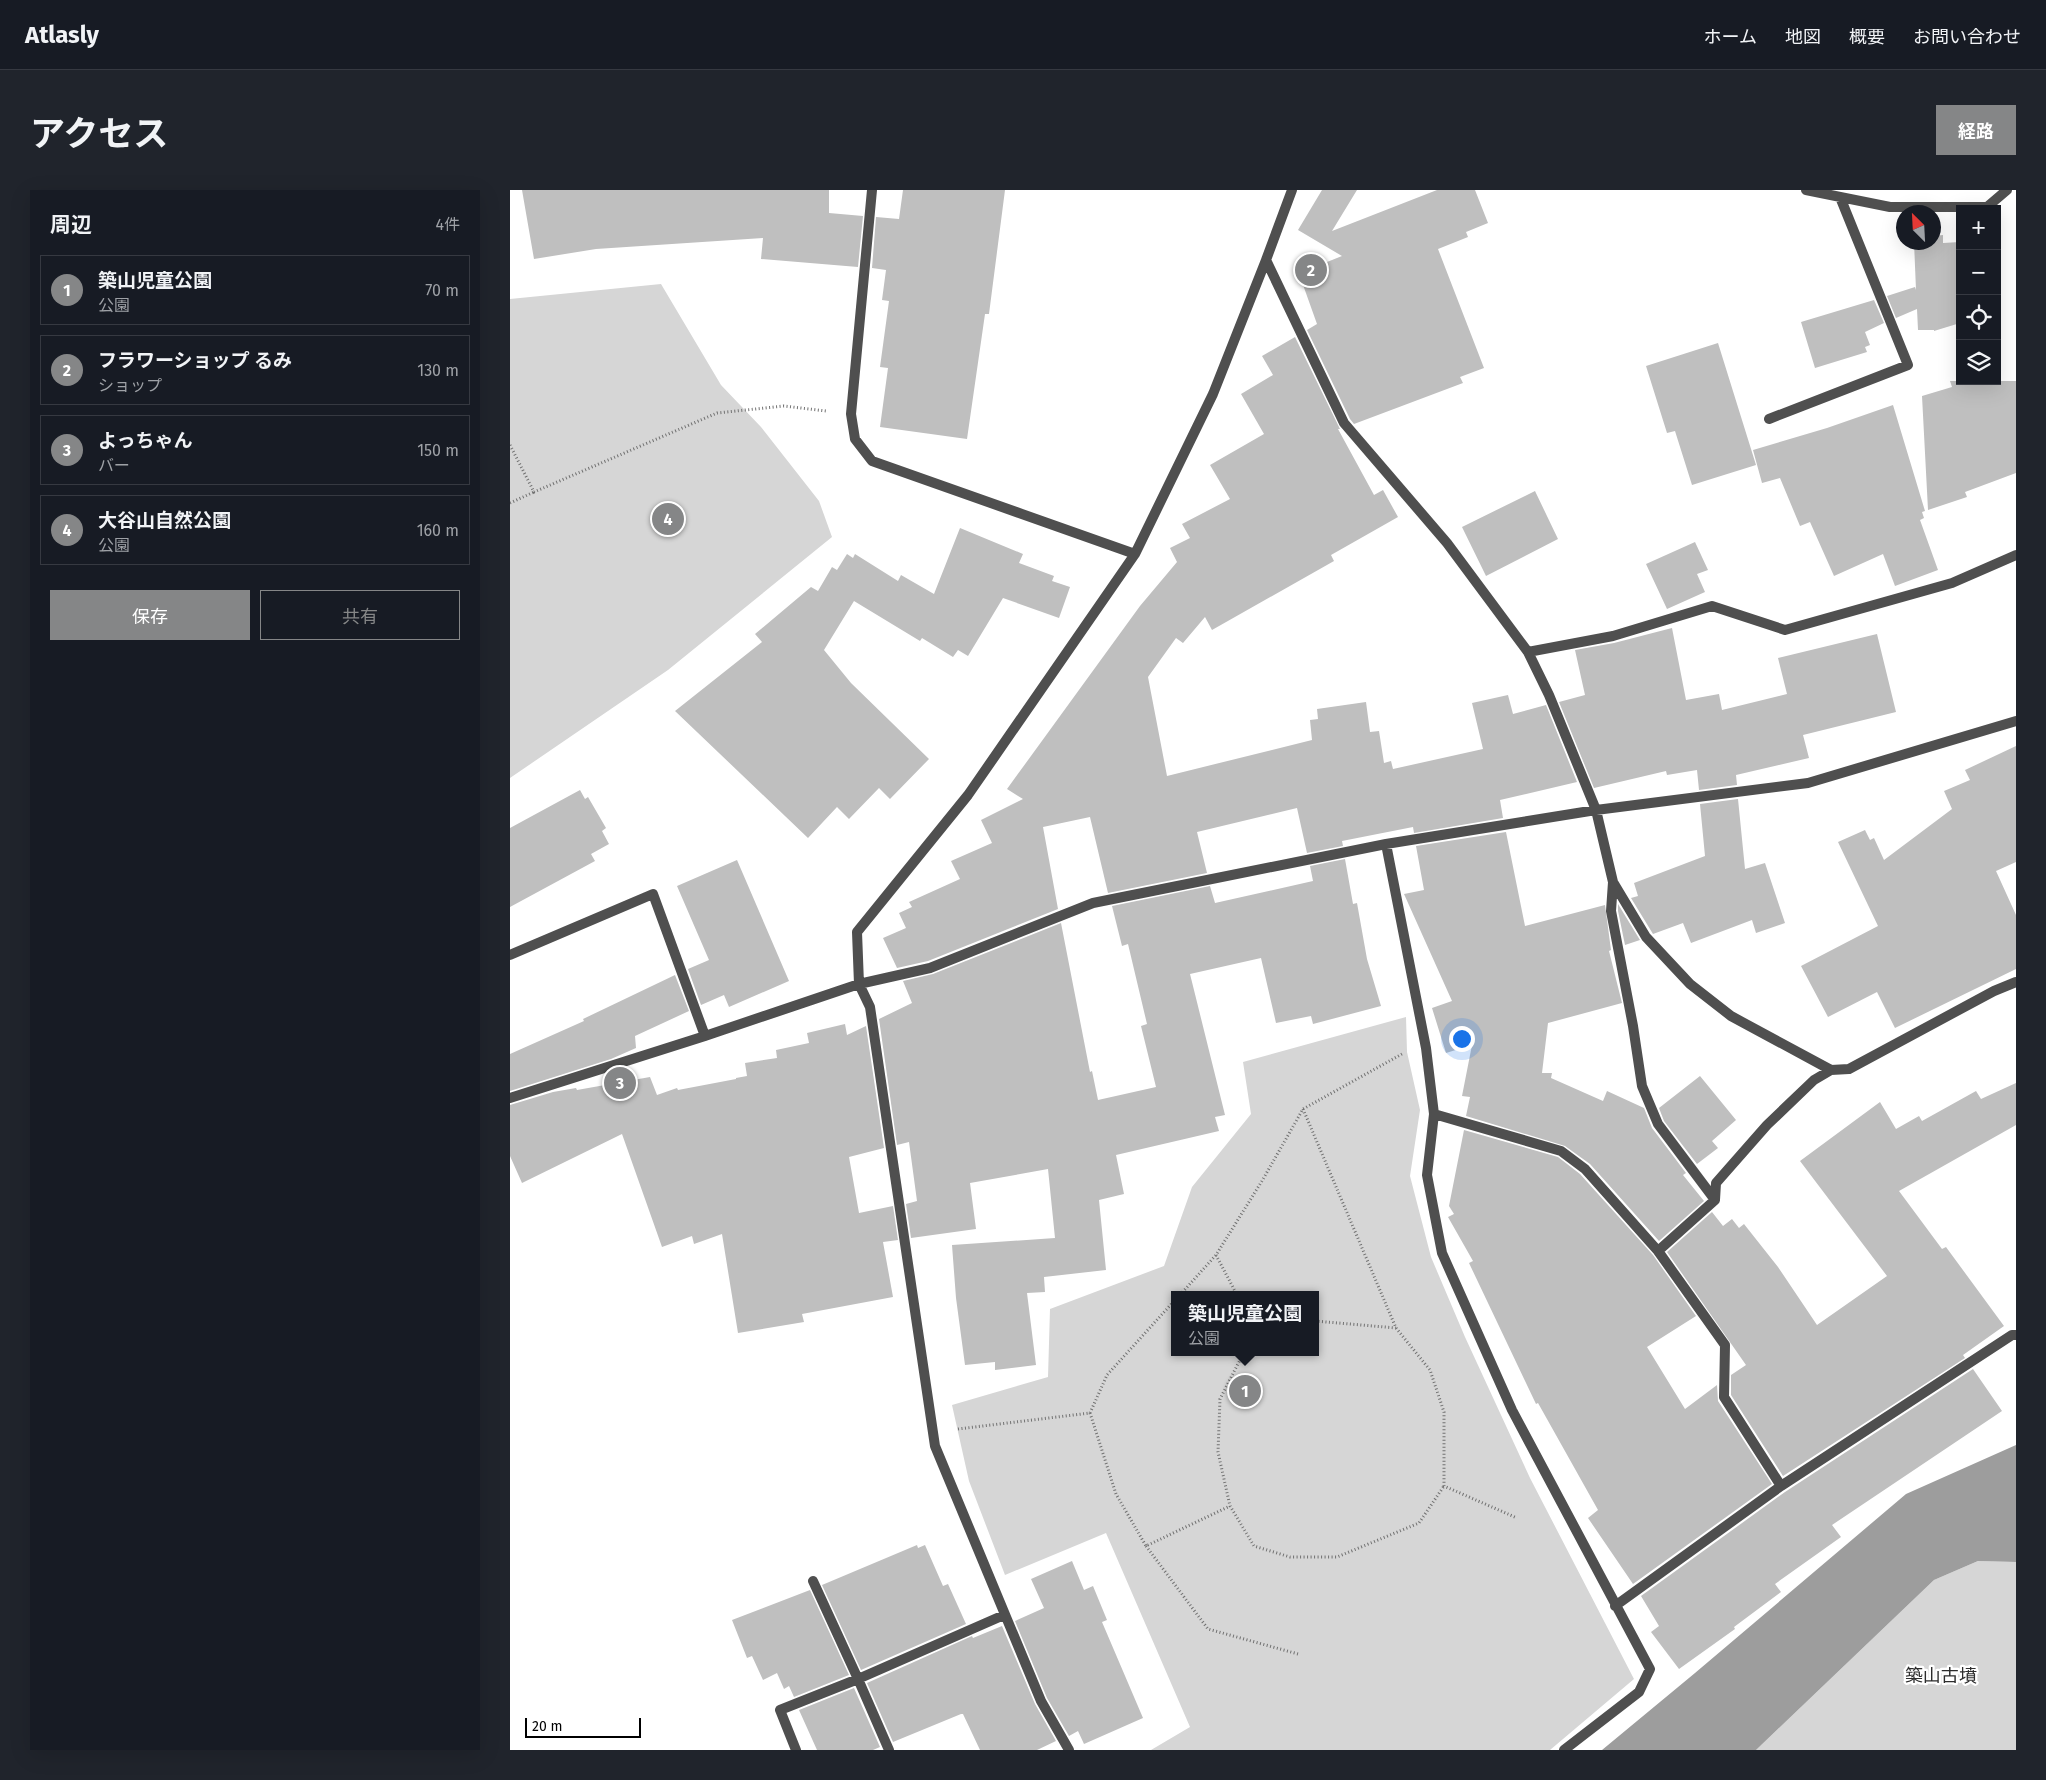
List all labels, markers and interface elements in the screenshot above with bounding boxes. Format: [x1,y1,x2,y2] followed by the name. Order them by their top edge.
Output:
[25,21,99,49] text: Atlasly
[1704,26,1757,48] text: ホーム
[1785,26,1821,48] text: 地図
[1849,26,1885,48] text: 概要
[1913,26,2021,48] text: お問い合わせ
[1936,105,2016,155] button: 経路
[30,113,168,155] text: アクセス
[1896,205,1941,250] north arrow
[1956,205,2001,385] map controls
[1956,205,2001,250] button: +
[50,212,92,238] text: 周辺
[435,215,460,234] text: 4件
[1956,250,2001,295] button: −
[1295,251,1327,289] pin: 2
[98,269,212,292] text: 築山児童公園
[63,281,71,300] text: 1
[425,281,459,300] text: 70 m
[1956,295,2001,340] button: locate
[98,296,130,315] text: 公園
[1956,340,2001,385] button: layers
[98,349,292,372] text: フラワーショップ るみ
[63,361,71,380] text: 2
[417,361,459,380] text: 130 m
[98,376,162,395] text: ショップ
[98,429,192,452] text: よっちゃん
[63,441,71,460] text: 3
[417,441,459,460] text: 150 m
[98,456,130,475] text: バー
[652,500,684,538] pin: 4
[98,509,231,532] text: 大谷山自然公園
[62,521,72,540] text: 4
[417,521,459,540] text: 160 m
[98,536,130,555] text: 公園
[50,590,250,640] button: 保存
[260,590,460,640] button: 共有
[1449,1026,1475,1052] your location
[604,1064,636,1102] pin: 3
[1171,1291,1319,1356] popup
[1188,1302,1302,1325] text: 築山児童公園
[1188,1329,1220,1348] text: 公園
[1229,1372,1261,1410] pin: 1
[1905,1665,1977,1687] park label: 築山古墳
[525,1715,641,1738] scale bar
[532,1718,562,1735] text: 20 m

